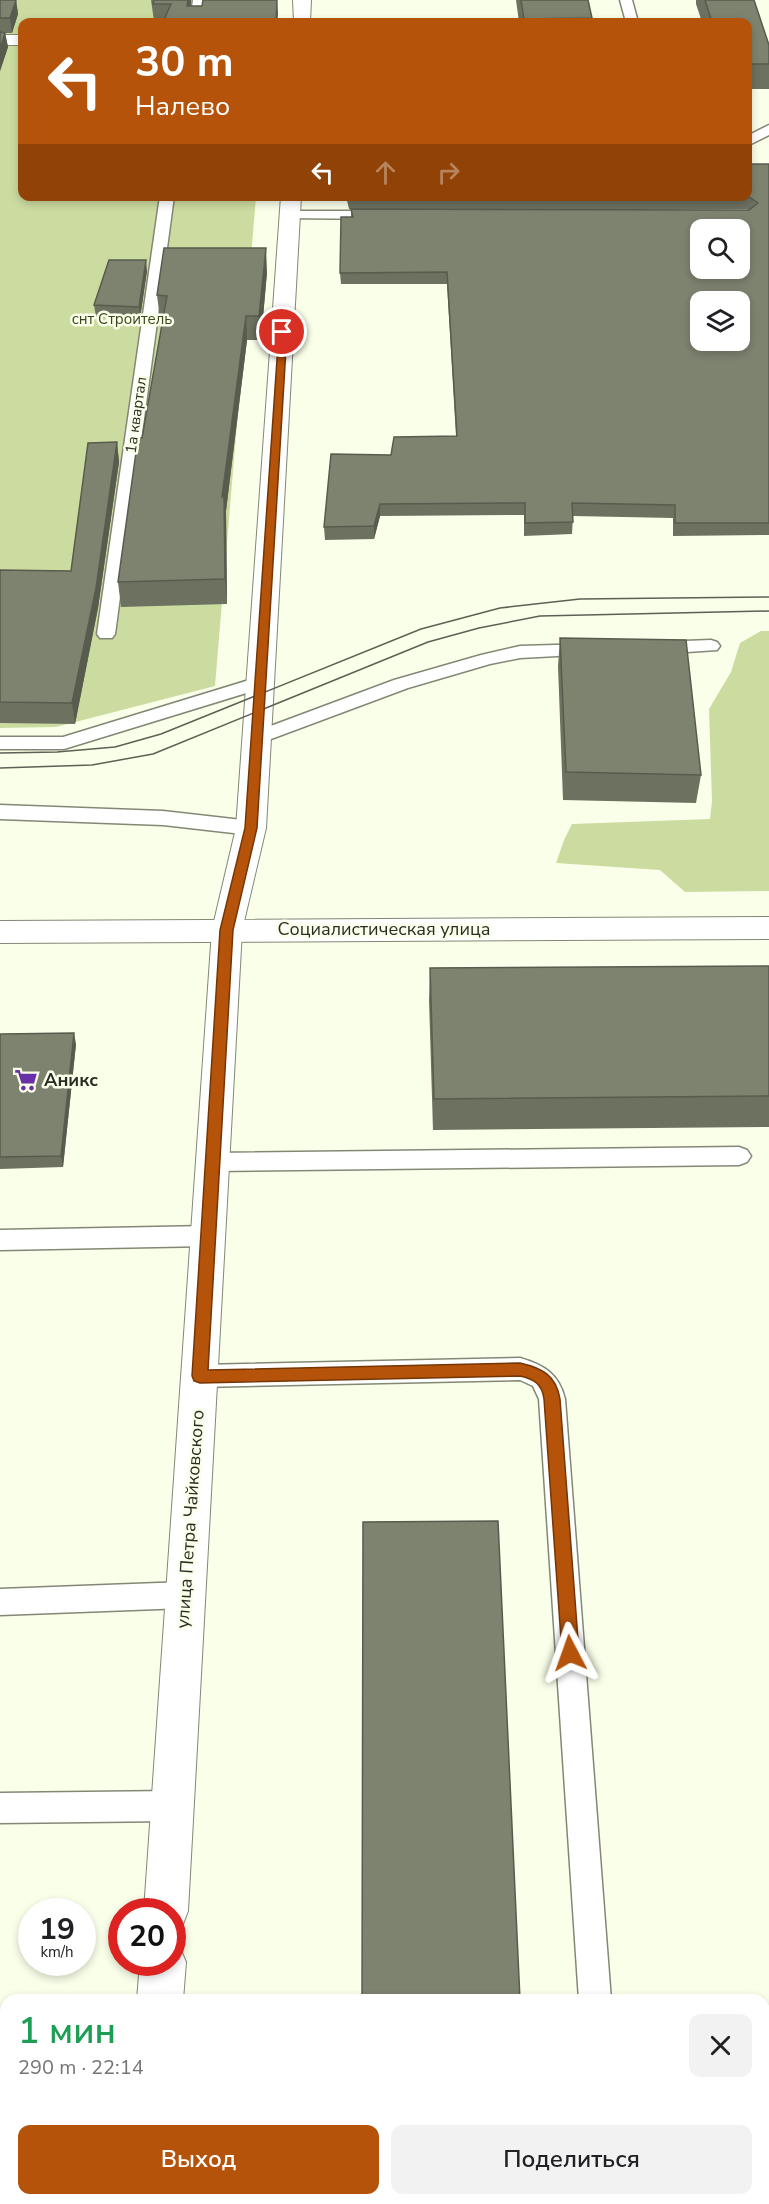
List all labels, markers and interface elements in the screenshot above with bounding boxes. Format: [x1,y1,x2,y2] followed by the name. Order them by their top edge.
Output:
[135,34,234,91] text: 30 m
[36,42,114,120] icon: left
[135,88,230,125] text: Налево
[306,156,339,189] icon: left
[369,156,402,189] icon: ahead
[432,156,465,189] icon: right
[690,219,750,351] map controls
[690,219,750,279] button: search
[690,291,750,351] button: layers
[256,306,307,357] pin
[72,309,172,329] park label: снт Строитель
[265,315,298,348] icon: arrive
[121,375,151,455] street label: 1а квартал
[278,917,490,941] street label: Социалистическая улица
[13,1067,39,1093] supermarket icon: Аникс
[44,1068,98,1092] place label: Аникс
[170,1409,210,1629] street label: улица Петра Чайковского
[538,1621,602,1685] position arrow
[108,1898,186,1976] speed limit sign: 20
[39,1909,75,1950] text: 19
[40,1942,74,1962] text: km/h
[18,2007,116,2056] text: 1 мин
[689,2014,752,2077] button: close
[18,2054,144,2081] text: 290 m · 22:14
[18,2125,379,2194] button: Выход
[391,2125,752,2194] button: Поделиться

